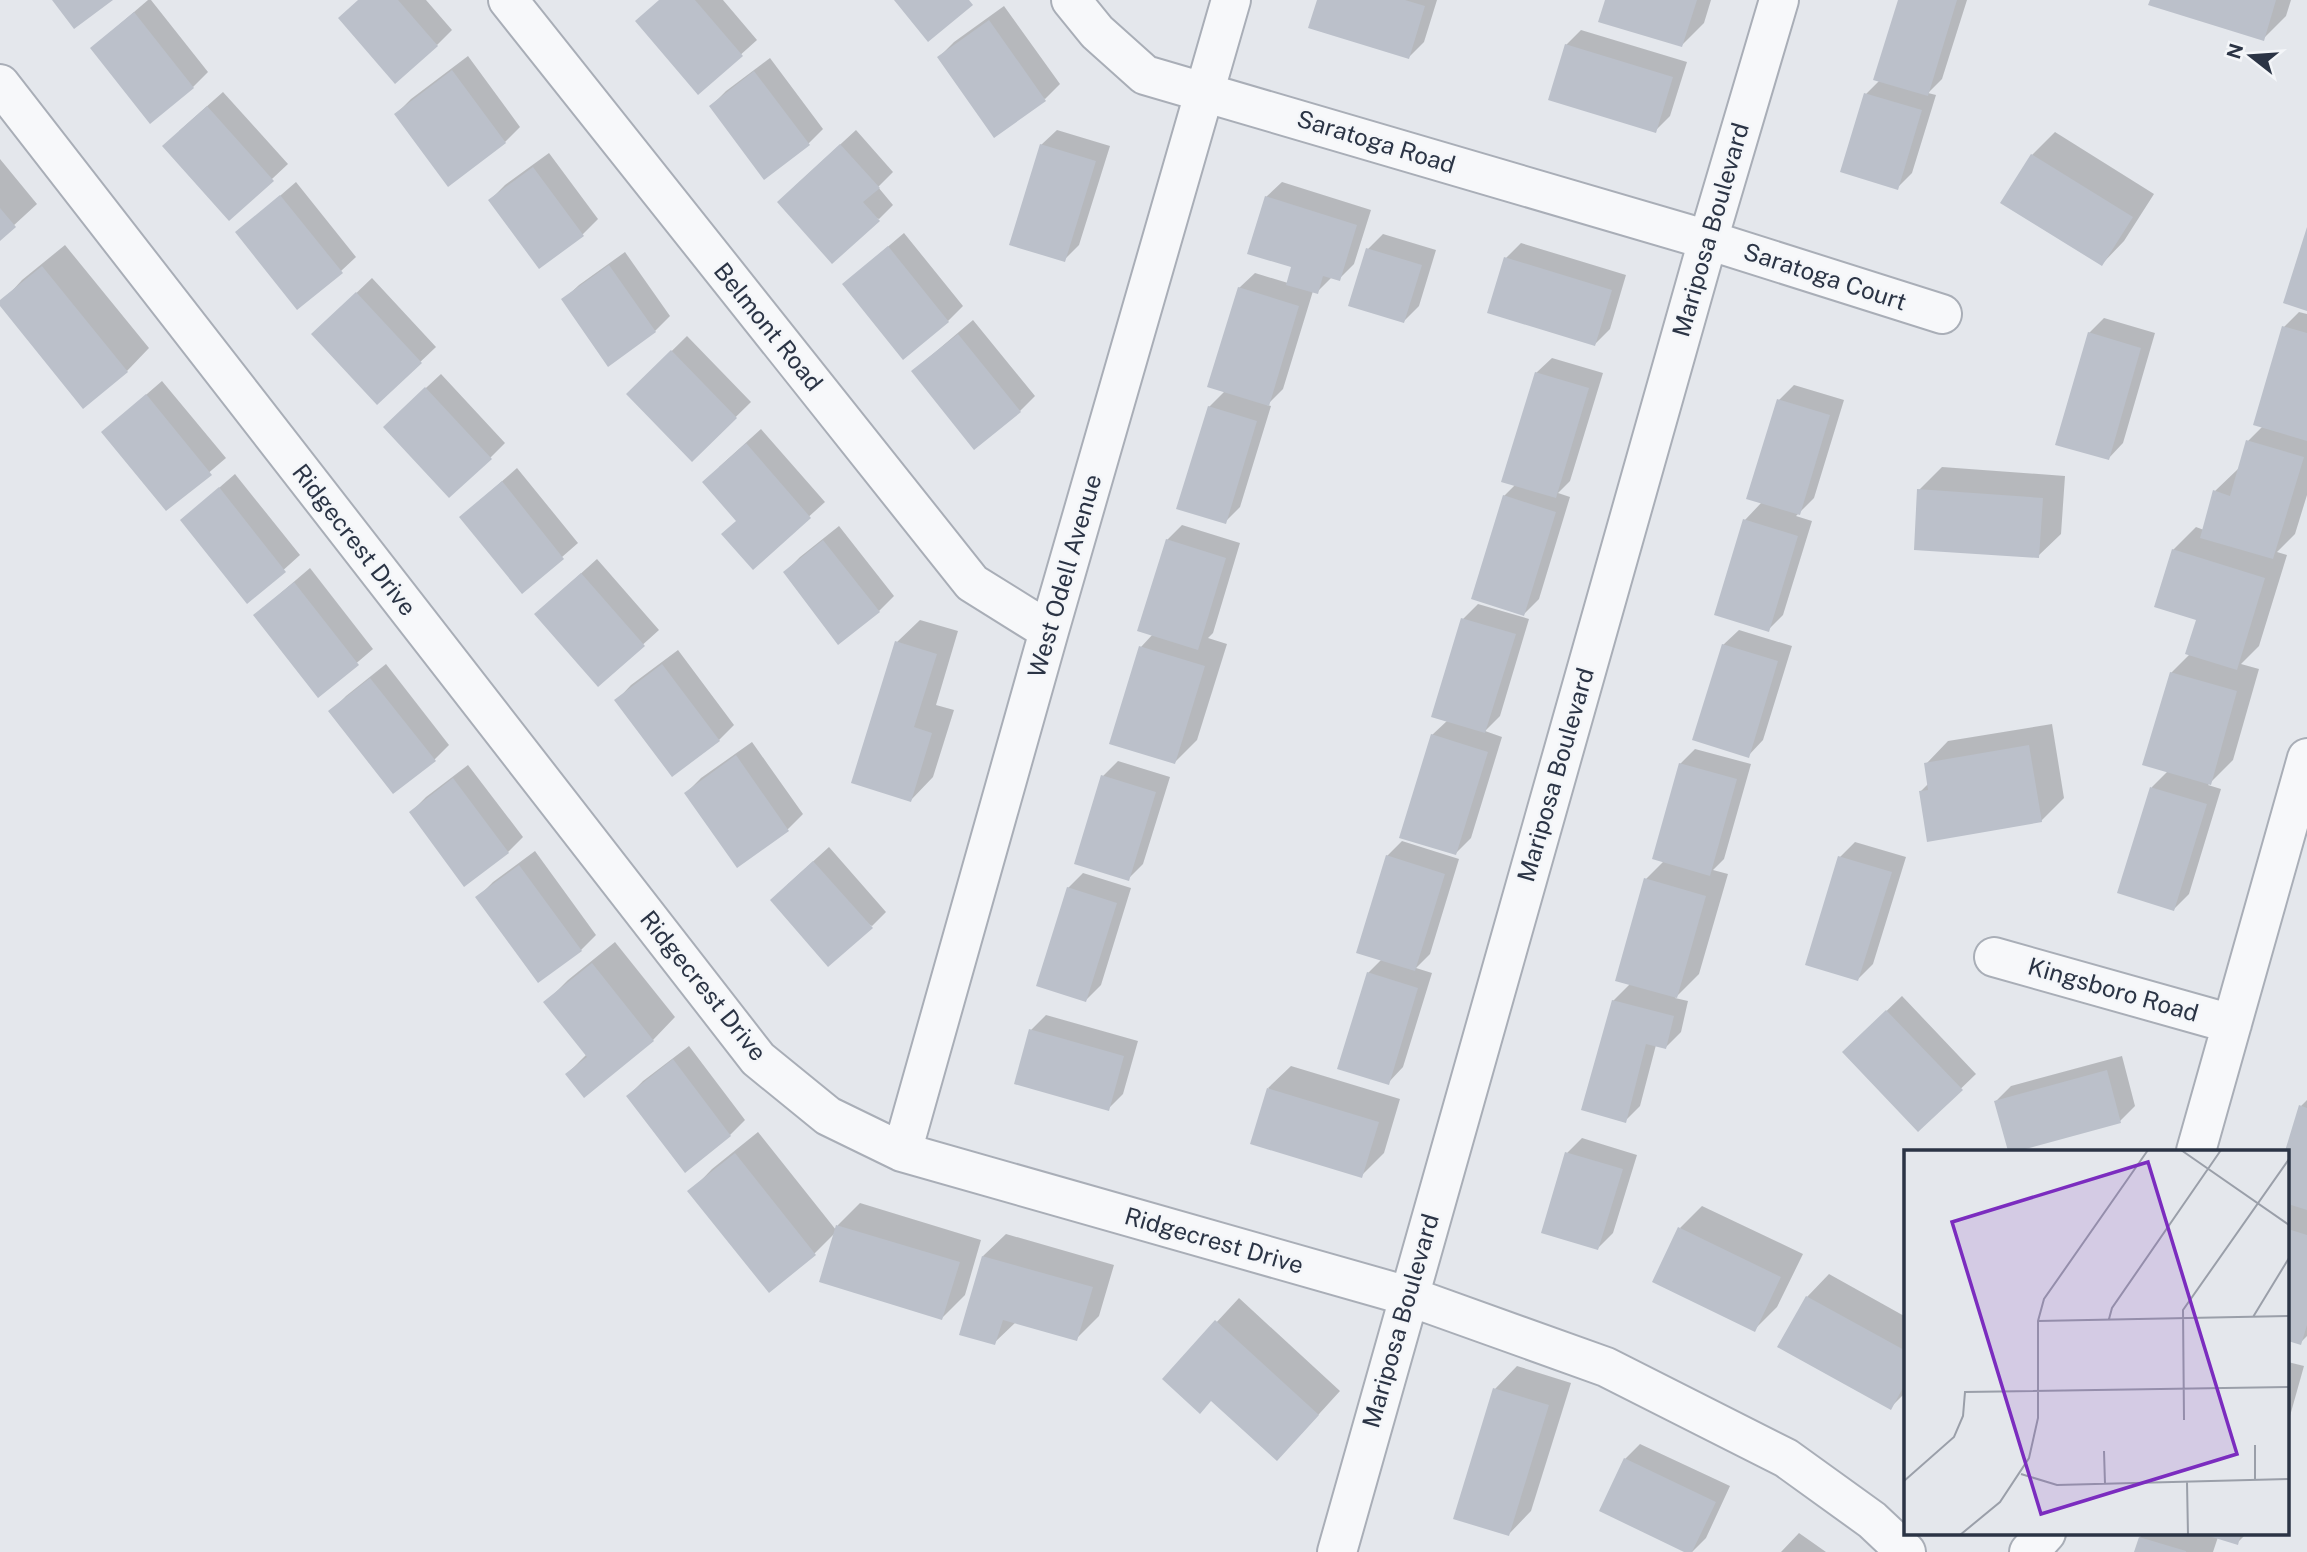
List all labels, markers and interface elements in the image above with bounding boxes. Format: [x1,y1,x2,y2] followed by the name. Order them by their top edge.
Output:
[2216,21,2286,91] north arrow
[2222,41,2247,61] text: N
[1294,104,1459,178] street label: Saratoga Road
[1666,119,1754,340] street label: Mariposa Boulevard
[1740,237,1910,316] street label: Saratoga Court
[709,257,829,396] street label: Belmont Road
[287,458,423,621] street label: Ridgecrest Drive
[1022,471,1106,681] street label: West Odell Avenue
[1511,664,1599,885] street label: Mariposa Boulevard
[635,905,773,1066] street label: Ridgecrest Drive
[2025,951,2202,1027] street label: Kingsboro Road
[1904,1150,2290,1534] inset map
[1122,1201,1307,1279] street label: Ridgecrest Drive
[1356,1210,1444,1431] street label: Mariposa Boulevard

